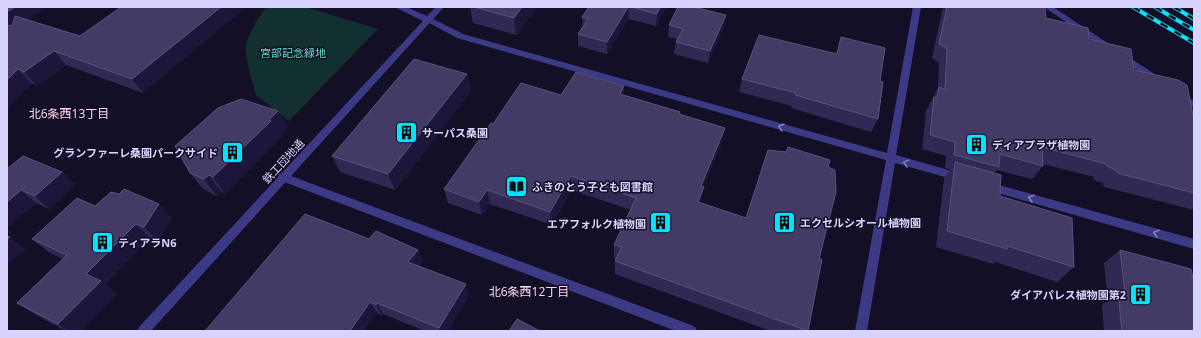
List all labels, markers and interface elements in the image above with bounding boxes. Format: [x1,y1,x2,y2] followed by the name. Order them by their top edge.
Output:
[260,45,326,60] park label: 宮部記念緑地
[29,105,109,122] district label: 北6条西13丁目
[394,119,420,145] building icon: サーパス桑園
[778,123,785,132] one-way arrow
[422,125,488,140] place label: サーパス桑園
[963,131,989,157] building icon: ディアプラザ植物園
[259,136,307,186] street label: 鉄工団地通
[992,137,1090,152] place label: ディアプラザ植物園
[220,139,246,165] building icon: グランファーレ桑園パークサイド
[53,145,218,160] place label: グランファーレ桑園パークサイド
[903,159,909,167] one-way arrow
[503,173,529,199] library icon: ふきのとう子ども図書館
[532,179,653,194] place label: ふきのとう子ども図書館
[1028,194,1035,203] one-way arrow
[772,209,798,235] building icon: エクセルシオール植物園
[648,210,674,236] building icon: エアフォルク植物園
[800,215,921,230] place label: エクセルシオール植物園
[547,216,646,231] place label: エアフォルク植物園
[90,229,116,255] building icon: ティアラN6
[1153,229,1160,238] one-way arrow
[118,235,177,250] place label: ティアラN6
[1128,281,1154,307] building icon: ダイアパレス植物園第2
[489,283,569,300] district label: 北6条西12丁目
[1010,287,1126,302] place label: ダイアパレス植物園第2

